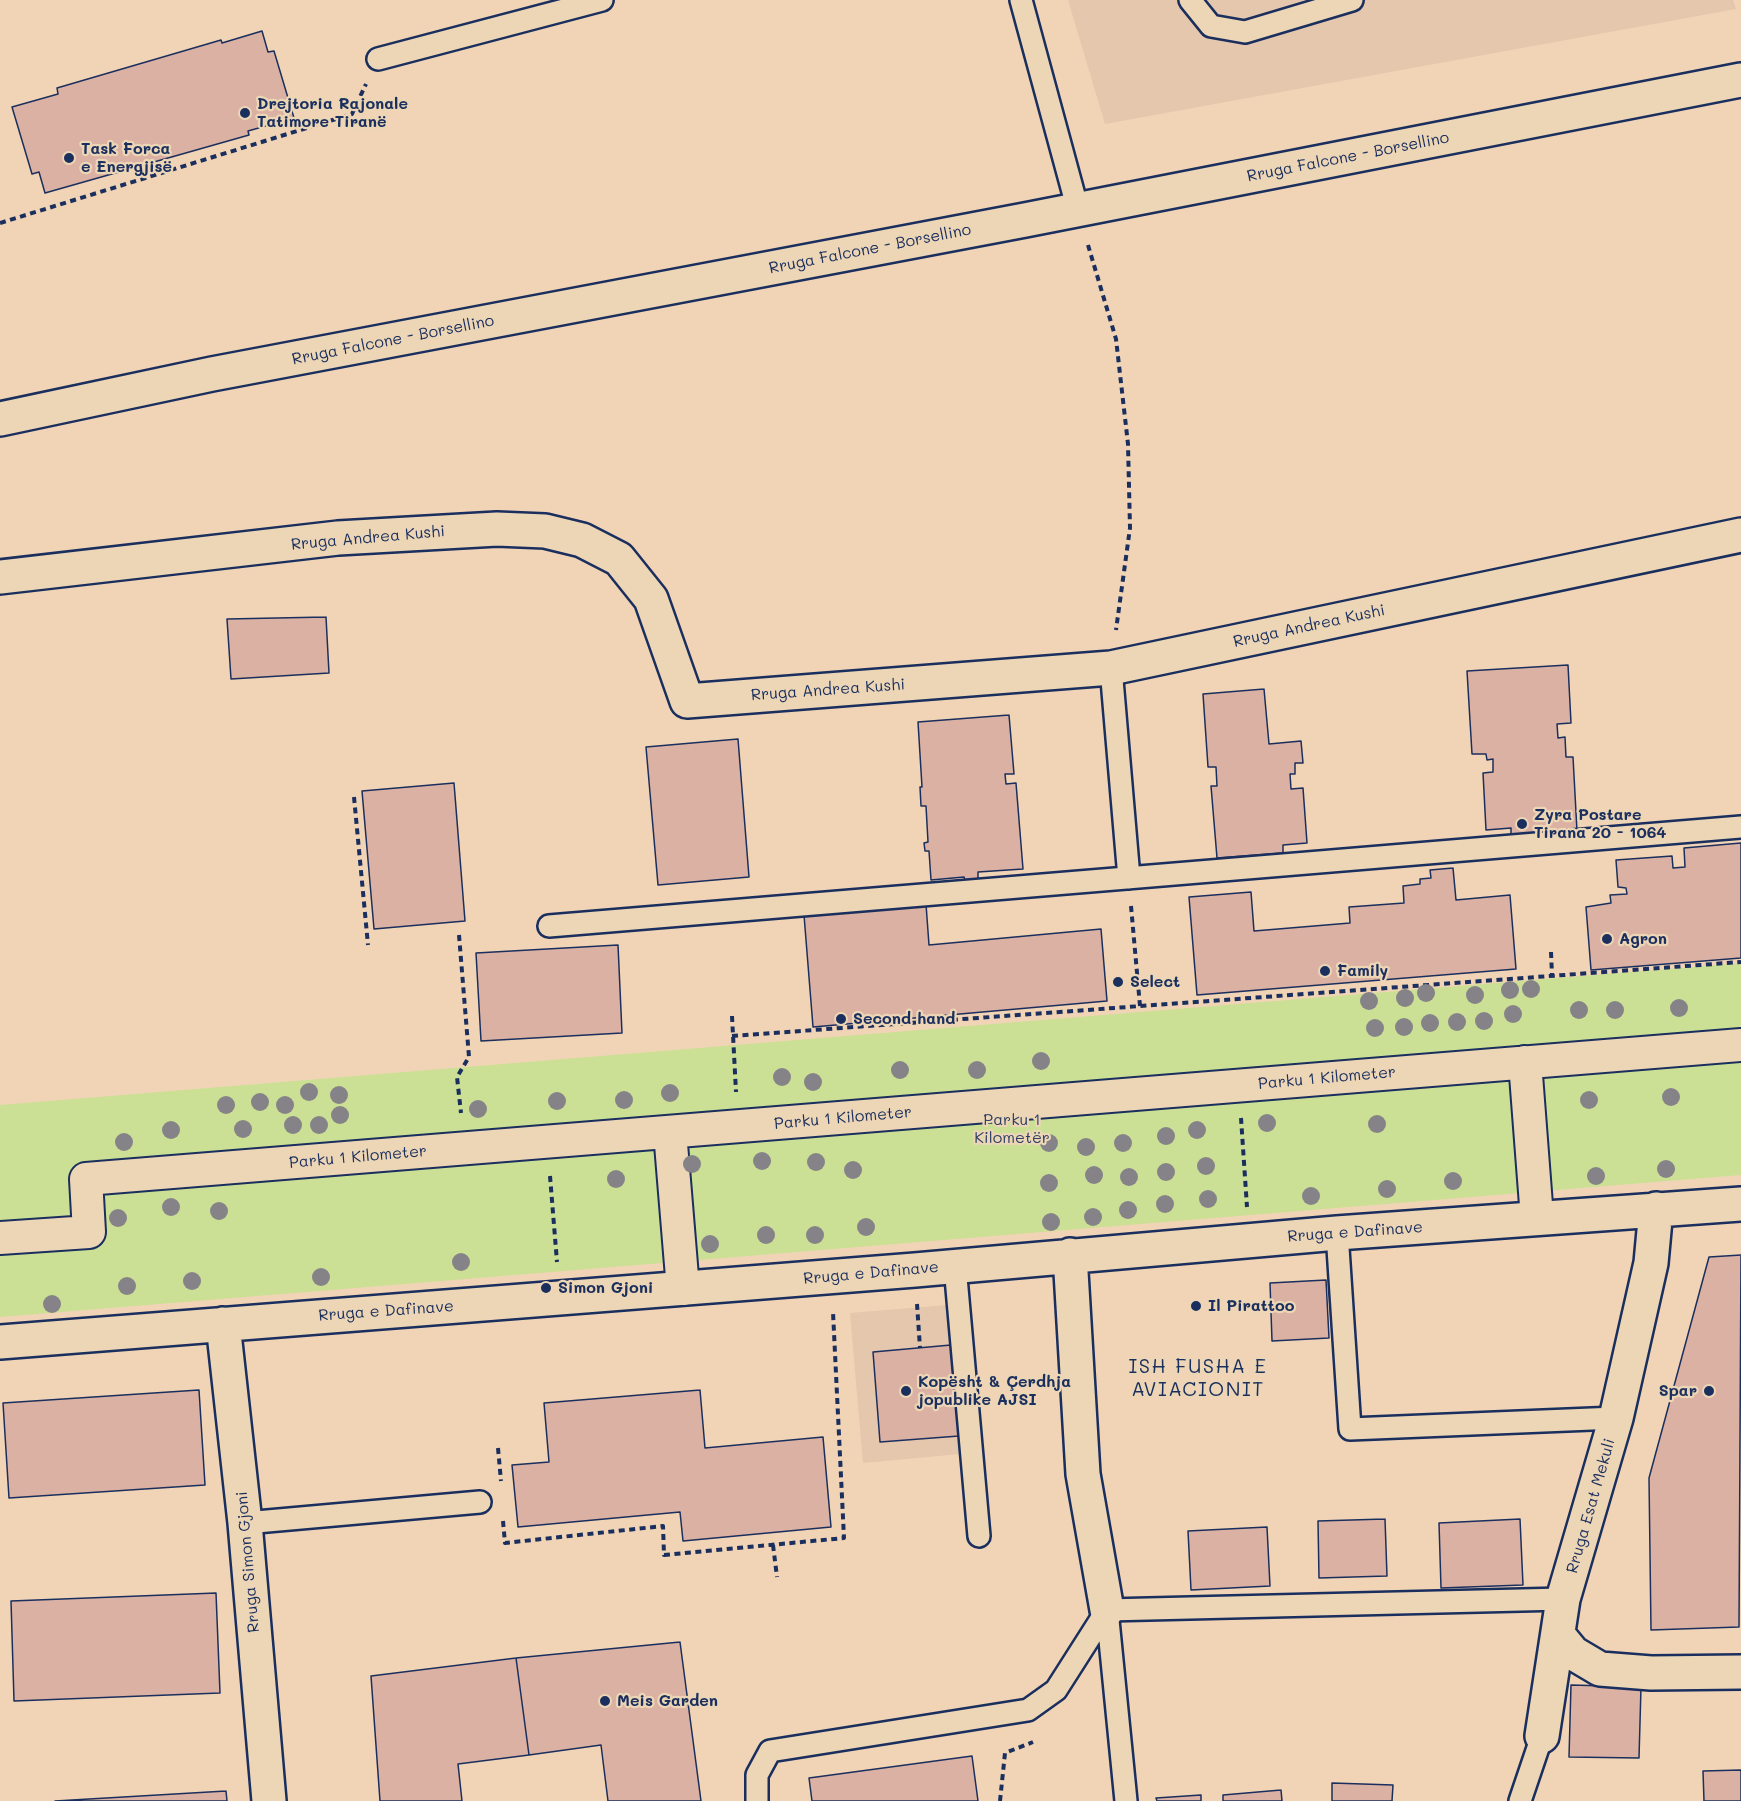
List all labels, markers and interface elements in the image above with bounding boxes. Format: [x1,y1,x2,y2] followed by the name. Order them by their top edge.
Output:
[257,94,408,132] place label: Drejtoria Rajonale Tatimore Tiranë
[238,106,252,120] marker: Drejtoria Rajonale Tatimore Tiranë
[1245,128,1451,186] street label: Rruga Falcone - Borsellino
[81,139,172,177] place label: Task Forca e Energjisë
[62,151,76,165] marker: Task Forca e Energjisë
[767,220,973,278] street label: Rruga Falcone - Borsellino
[290,311,496,369] street label: Rruga Falcone - Borsellino
[290,522,446,554] street label: Rruga Andrea Kushi
[1231,601,1387,651] street label: Rruga Andrea Kushi
[750,675,906,705] street label: Rruga Andrea Kushi
[1534,805,1666,843] place label: Zyra Postare Tirana 20 - 1064
[1515,817,1529,831] marker: Zyra Postare Tirana 20 - 1064
[1619,929,1667,949] place label: Agron
[1600,932,1614,946] marker: Agron
[1337,961,1388,981] place label: Family
[1318,964,1332,978] marker: Family
[1130,972,1180,992] place label: Select
[1111,975,1125,989] marker: Select
[853,1009,955,1029] place label: Second hand
[834,1012,848,1026] marker: Second hand
[1257,1062,1397,1094] street label: Parku 1 Kilometer
[773,1102,913,1134] street label: Parku 1 Kilometer
[974,1110,1050,1148] park label: Parku 1 Kilometër
[288,1141,428,1173] street label: Parku 1 Kilometer
[1287,1218,1423,1246] street label: Rruga e Dafinave
[803,1258,939,1288] street label: Rruga e Dafinave
[558,1278,653,1298] place label: Simon Gjoni
[539,1281,553,1295] marker: Simon Gjoni
[1208,1296,1294,1316] place label: Il Pirattoo
[318,1297,454,1325] street label: Rruga e Dafinave
[1189,1299,1203,1313] marker: Il Pirattoo
[1129,1355,1267,1402] district label: ISH FUSHA E AVIACIONIT
[918,1372,1071,1410] place label: Kopësht & Çerdhja jopublike AJSI
[1659,1381,1697,1401] place label: Spar
[899,1384,913,1398] marker: Kopësht & Çerdhja jopublike AJSI
[1702,1384,1716,1398] marker: Spar
[1563,1436,1619,1576] street label: Rruga Esat Mekuli
[232,1490,264,1634] street label: Rruga Simon Gjoni
[617,1691,718,1711] place label: Meis Garden
[598,1694,612,1708] marker: Meis Garden

